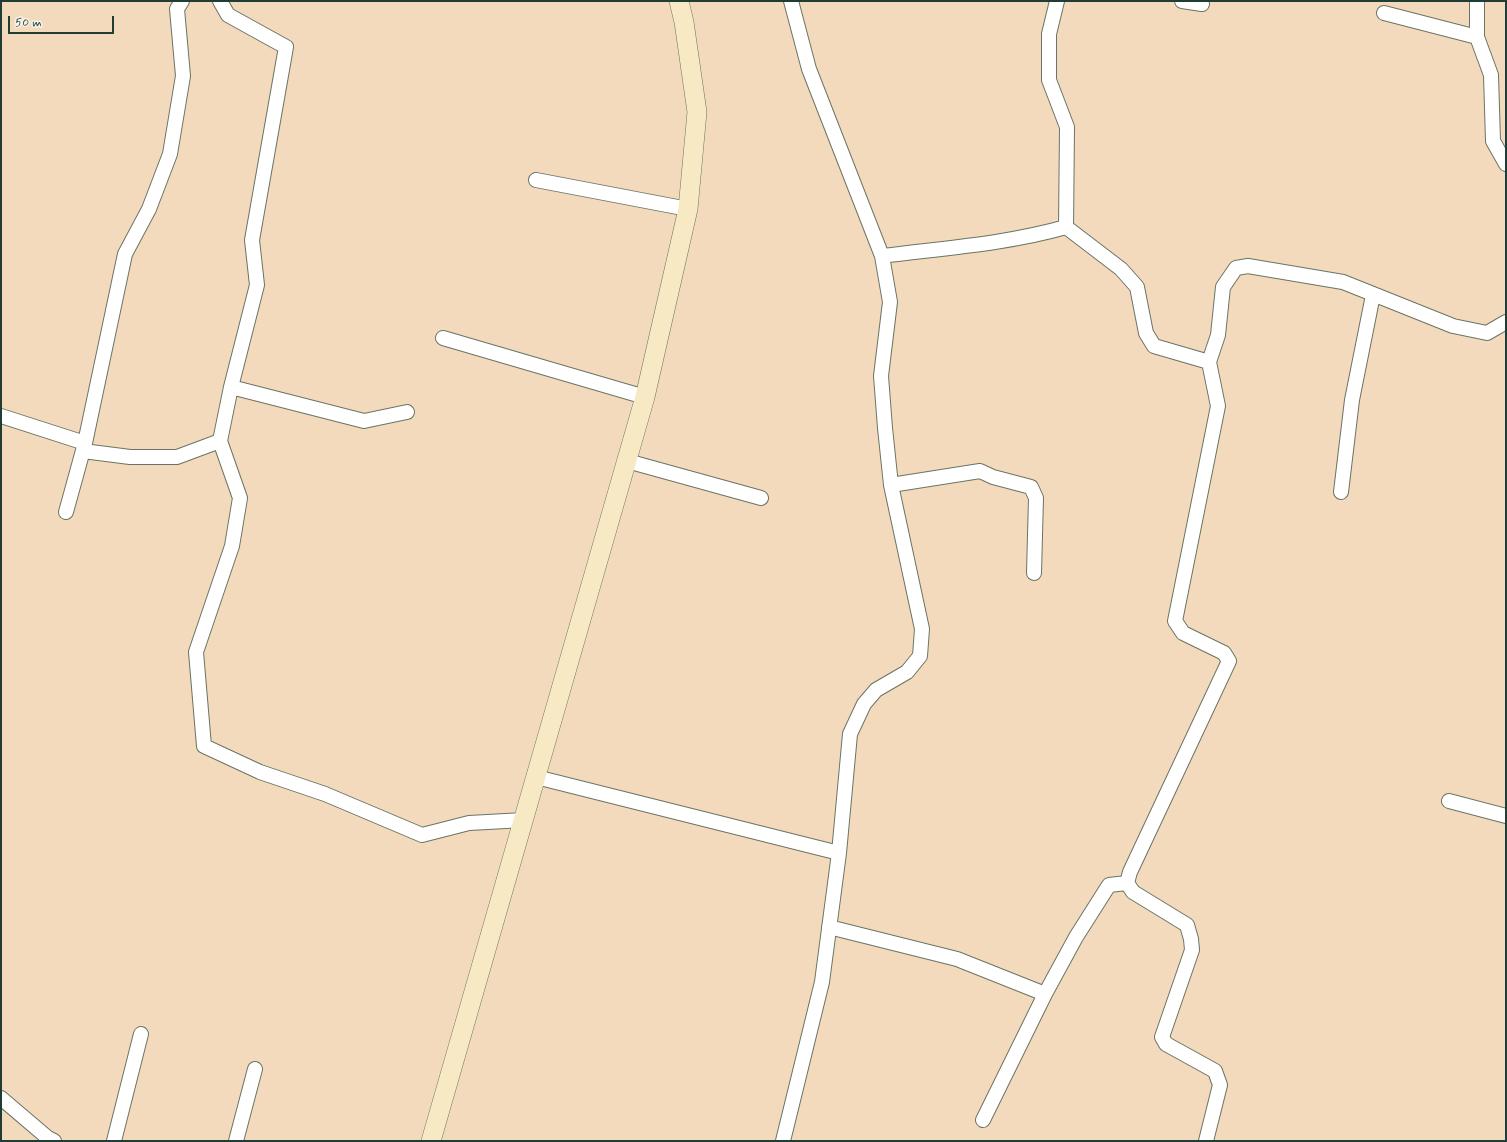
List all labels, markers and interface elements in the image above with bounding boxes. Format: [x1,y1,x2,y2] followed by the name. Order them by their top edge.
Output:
[10,8,116,34] scale bar
[15,15,42,31] text: 50 m

